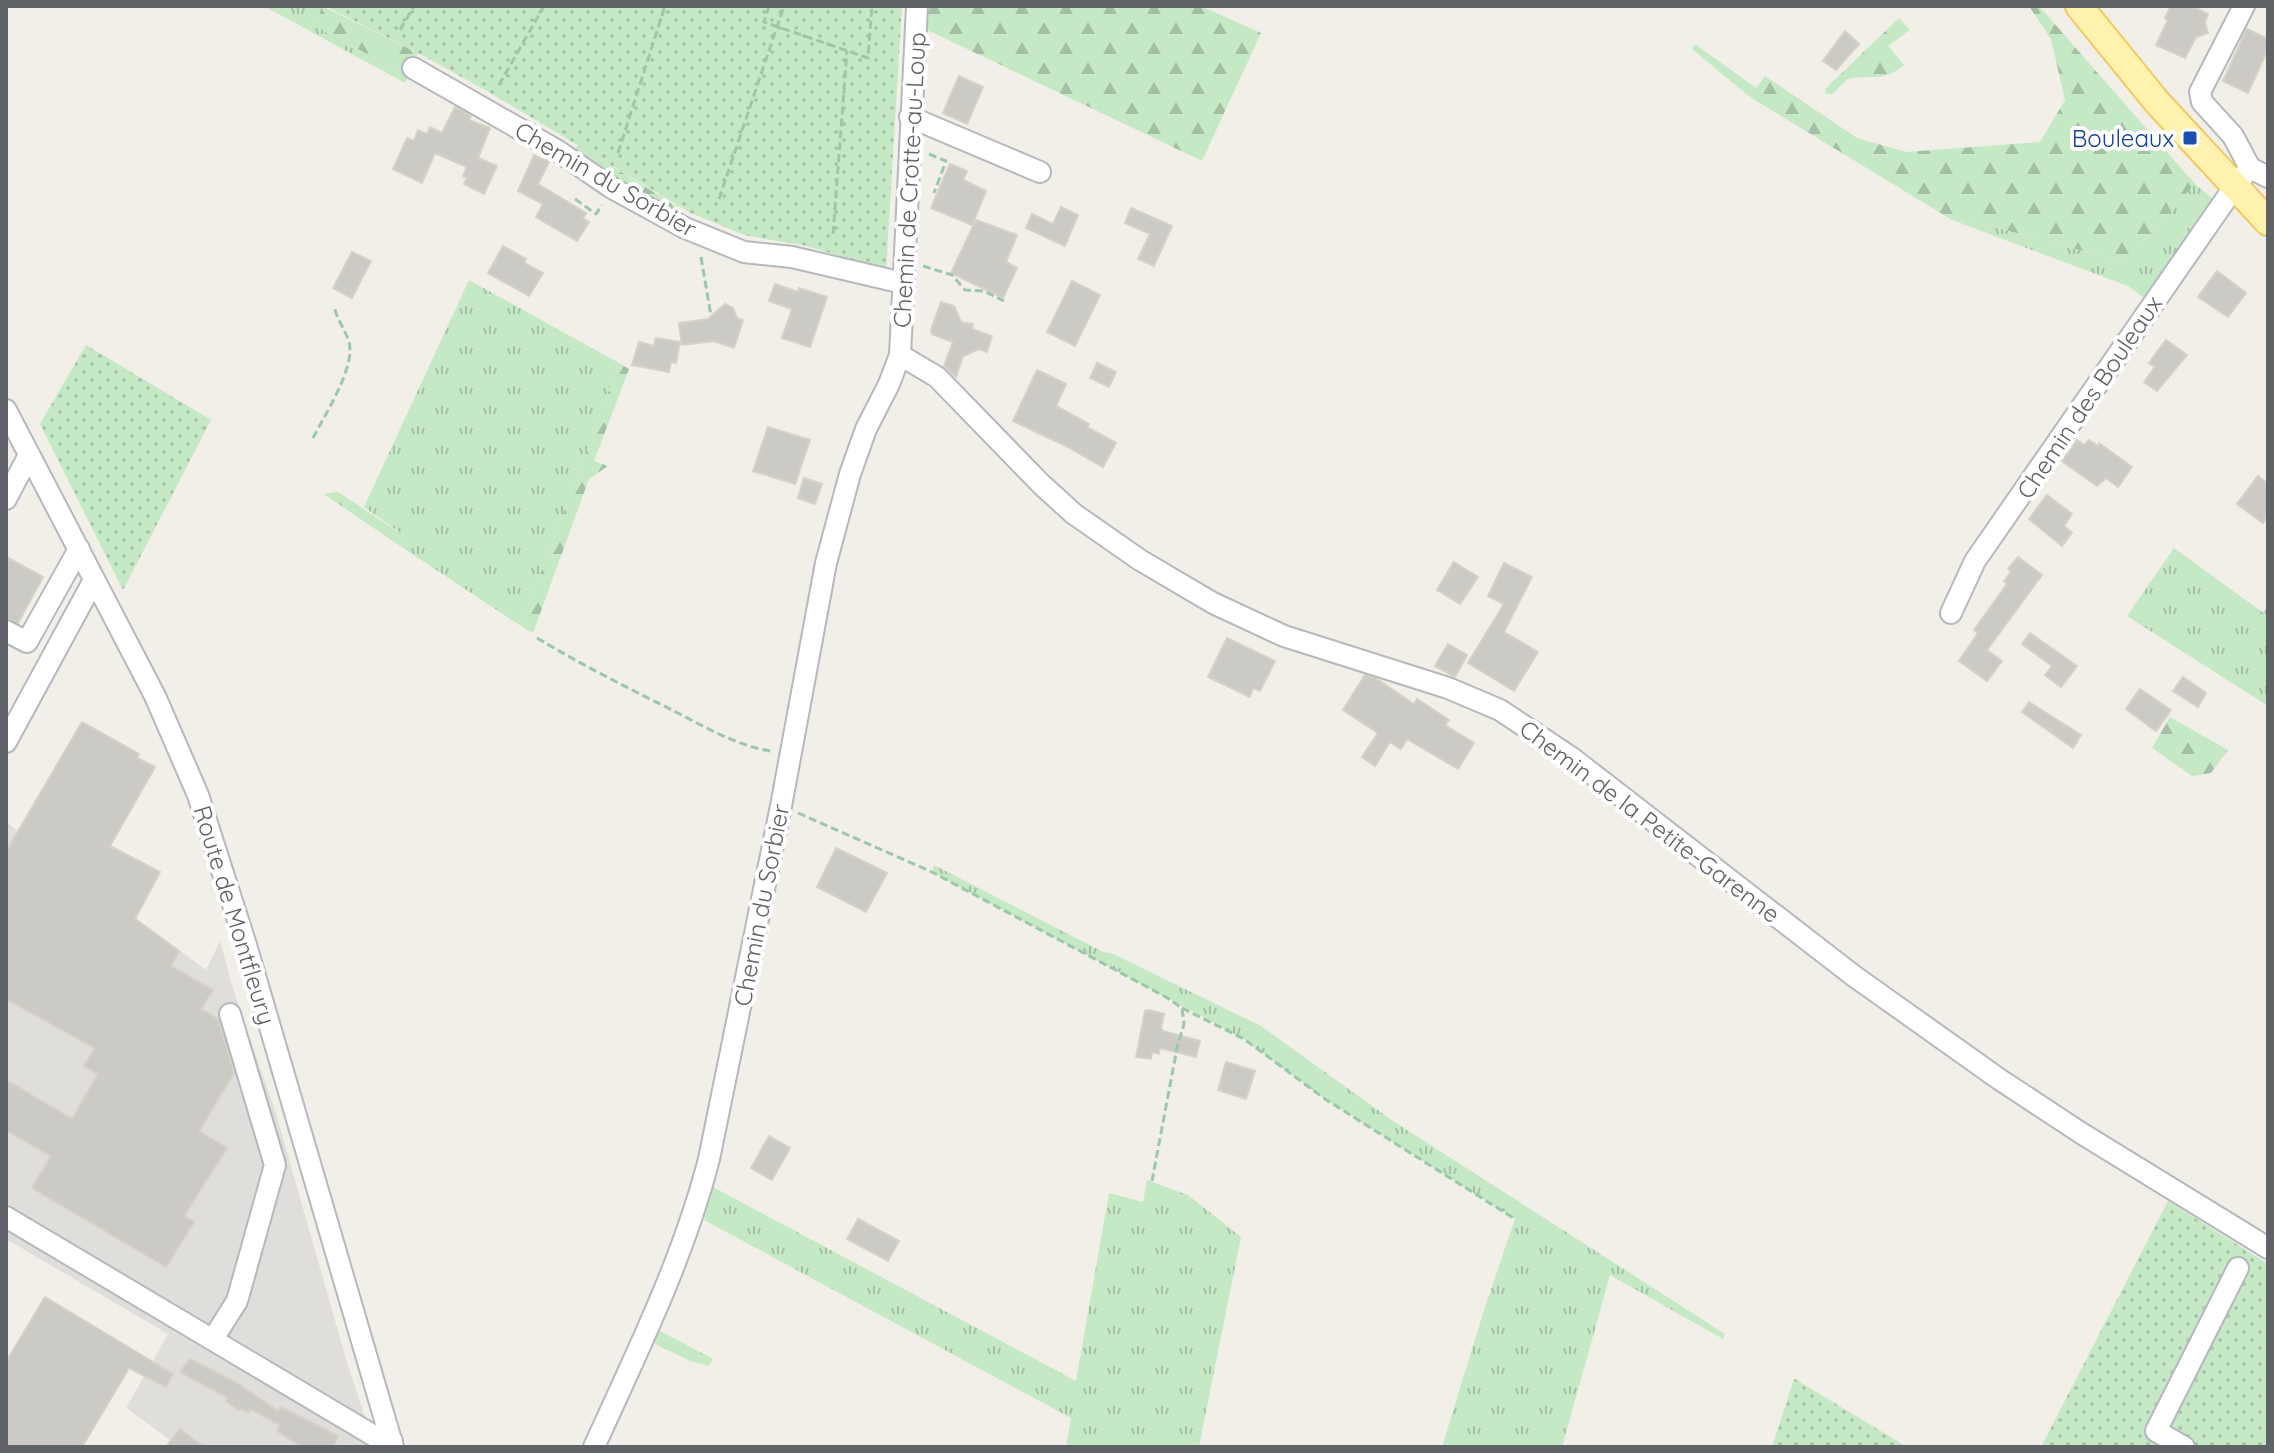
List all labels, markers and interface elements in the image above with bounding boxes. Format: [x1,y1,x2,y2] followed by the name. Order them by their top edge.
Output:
[886,32,932,328] street label: Chemin de Crotte-au-Loup
[510,115,702,243] street label: Chemin du Sorbier
[2072,123,2174,153] place label: Bouleaux
[2181,129,2199,147] marker: Bouleaux
[2010,290,2168,504] street label: Chemin des Bouleaux
[1514,713,1786,929] street label: Chemin de la Petite-Garenne
[727,801,795,1009] street label: Chemin du Sorbier
[187,802,283,1028] street label: Route de Montfleury

